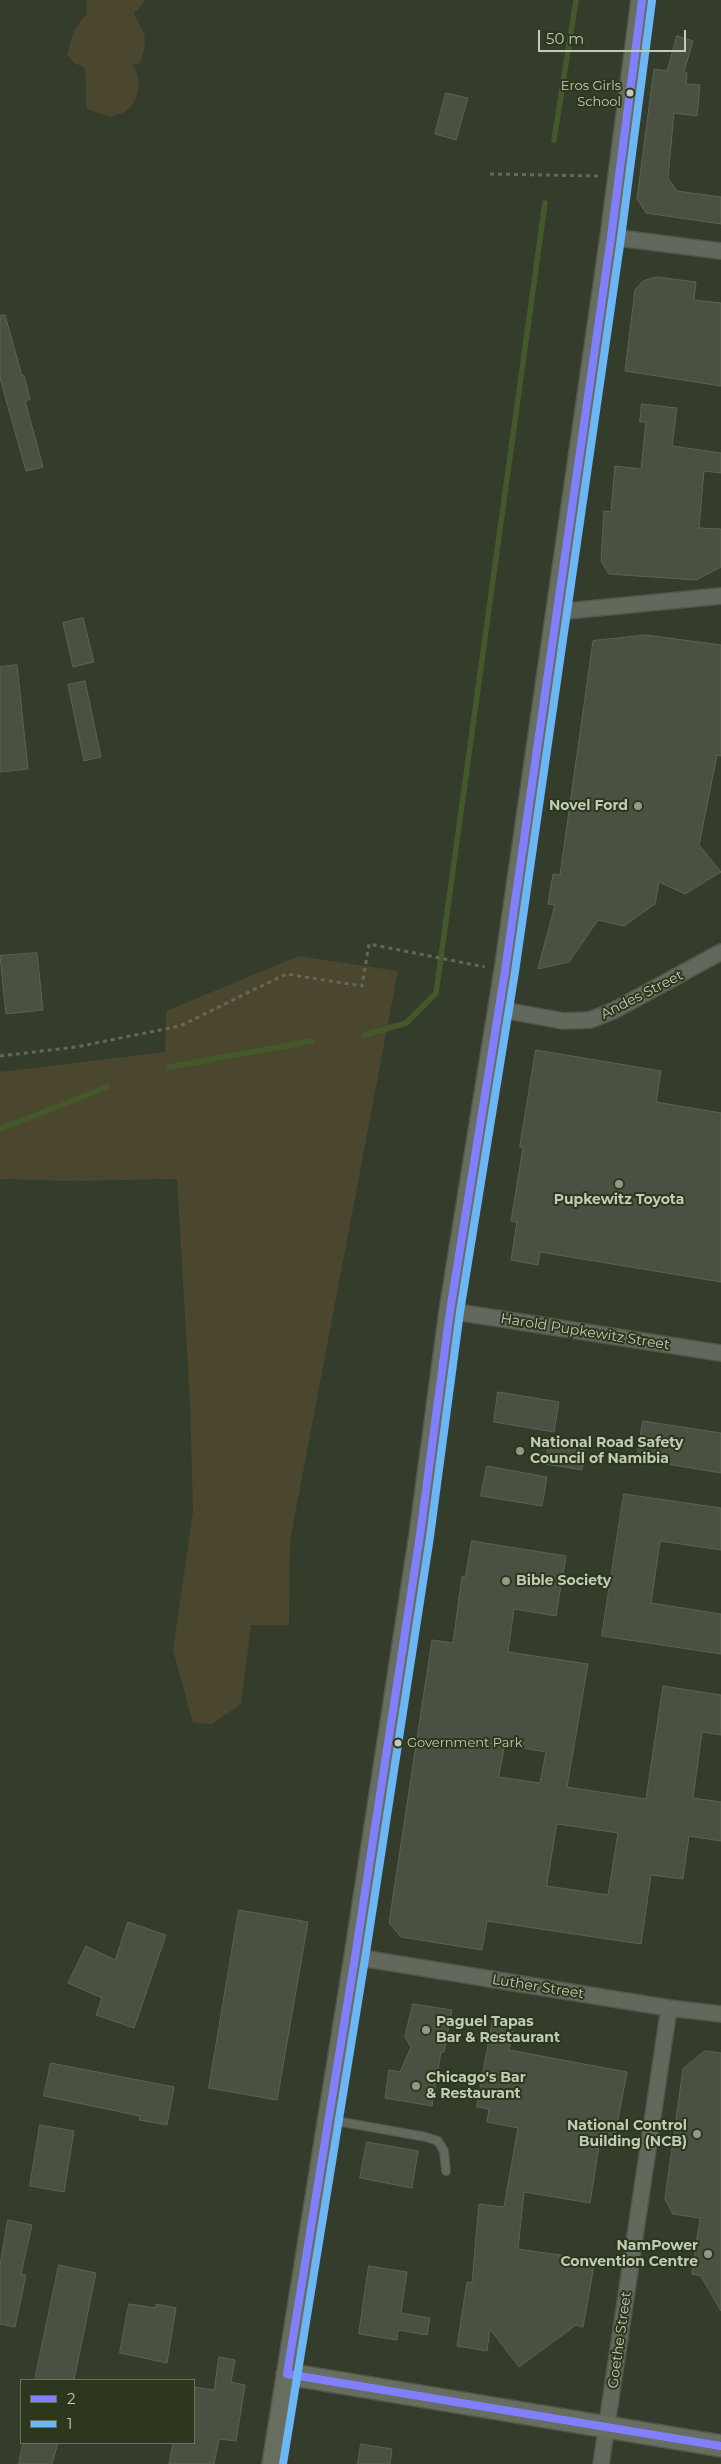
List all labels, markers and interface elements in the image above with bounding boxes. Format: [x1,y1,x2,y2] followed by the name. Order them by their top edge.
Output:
[541,20,688,52] scale bar
[546,29,584,48] text: 50 m
[561,78,621,109] place label: Eros Girls School
[625,88,635,98] marker: Eros Girls School
[549,798,628,814] place label: Novel Ford
[632,800,644,812] marker: Novel Ford
[598,967,686,1023] street label: Andes Street
[613,1178,625,1190] marker: Pupkewitz Toyota
[554,1192,684,1208] place label: Pupkewitz Toyota
[499,1310,671,1354] street label: Harold Pupkewitz Street
[530,1435,683,1468] place label: National Road Safety Council of Namibia
[514,1445,526,1457] marker: National Road Safety Council of Namibia
[516,1573,611,1589] place label: Bible Society
[500,1575,512,1587] marker: Bible Society
[407,1735,522,1751] place label: Government Park
[393,1738,403,1748] marker: Government Park
[491,1971,585,2003] street label: Luther Street
[436,2014,560,2046] place label: Paguel Tapas Bar & Restaurant
[420,2024,432,2036] marker: Paguel Tapas Bar & Restaurant
[426,2070,526,2102] place label: Chicago's Bar & Restaurant
[410,2080,422,2092] marker: Chicago's Bar & Restaurant
[567,2118,687,2150] place label: National Control Building (NCB)
[691,2128,703,2140] marker: National Control Building (NCB)
[560,2238,698,2270] place label: NamPower Convention Centre
[702,2248,714,2260] marker: NamPower Convention Centre
[605,2290,635,2390] street label: Goethe Street
[20,2379,195,2444] legend
[67,2389,76,2408] text: 2
[67,2414,72,2433] text: 1

